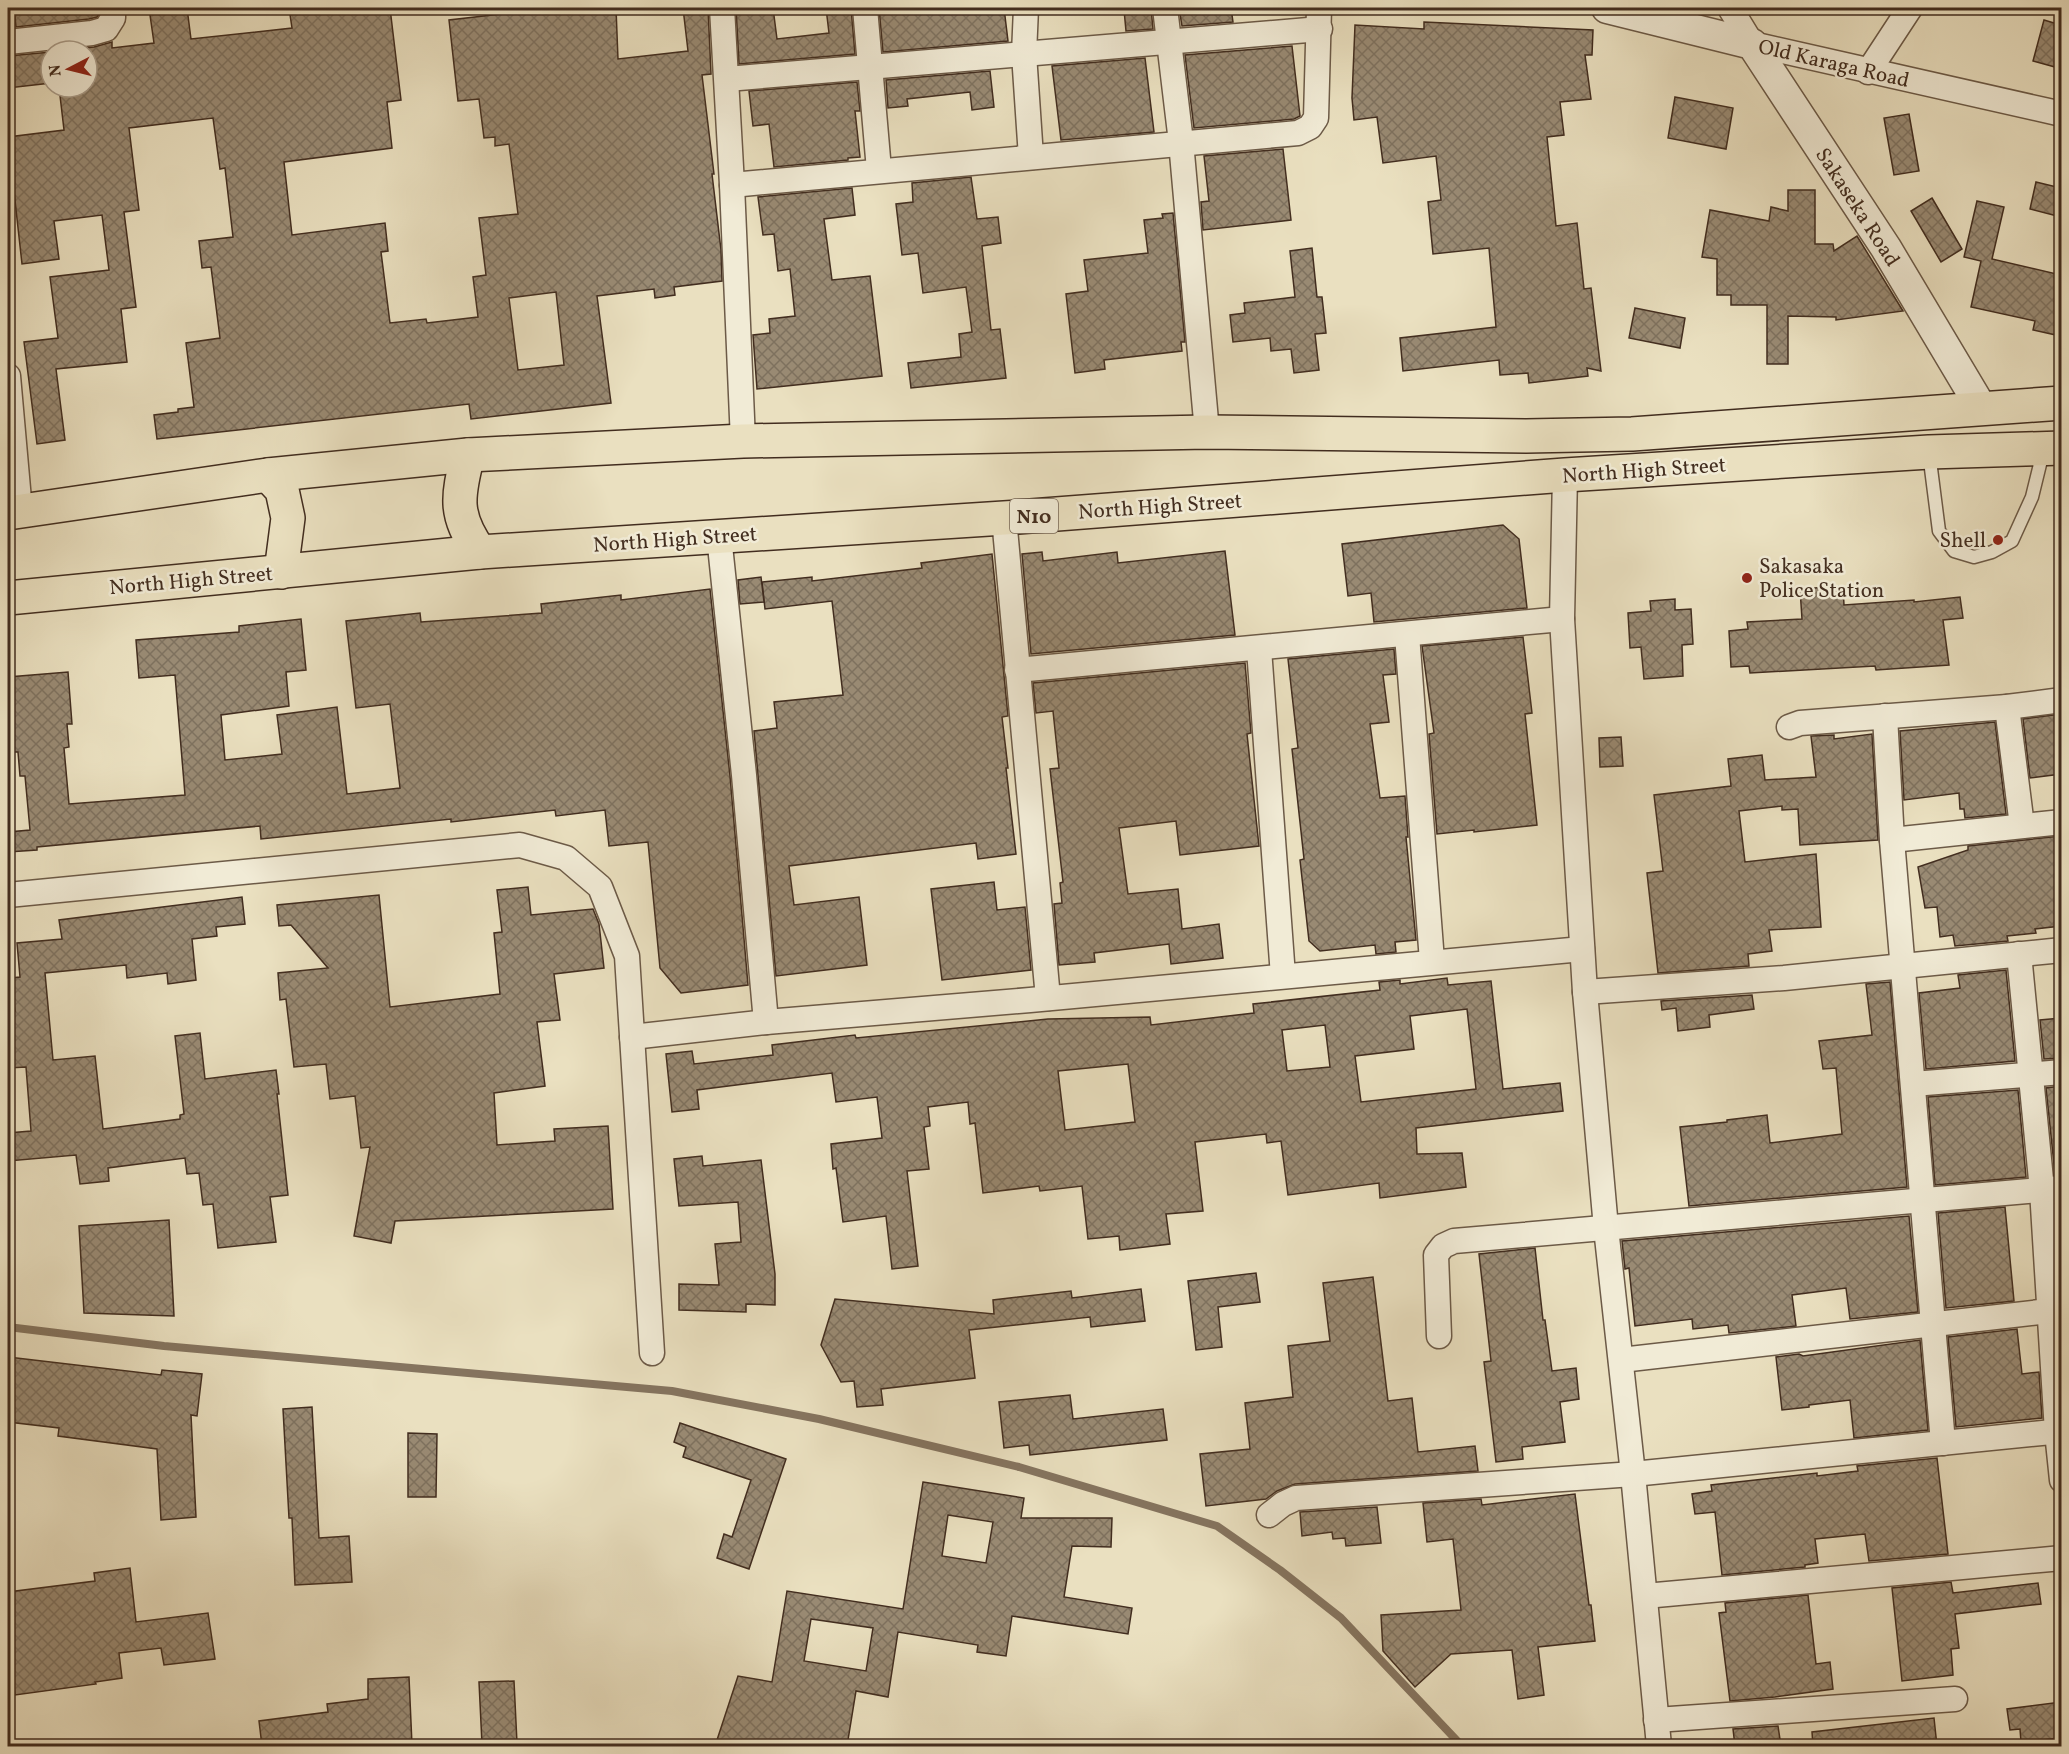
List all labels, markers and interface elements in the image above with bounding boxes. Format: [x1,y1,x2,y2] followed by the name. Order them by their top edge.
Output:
[1755,33,1912,96] street label: Old Karaga Road
[39,39,99,99] north arrow
[44,63,68,78] text: N
[1807,143,1906,273] street label: Sakaseka Road
[1561,451,1727,492] street label: North High Street
[1077,487,1243,528] street label: North High Street
[1010,499,1058,533] road number: N10
[592,520,758,561] street label: North High Street
[1939,527,1986,556] place label: Shell
[1991,533,2005,547] marker: Shell
[1759,553,1884,606] place label: Sakasaka Police Station
[108,560,274,603] street label: North High Street
[1740,571,1754,585] marker: Sakasaka Police Station

